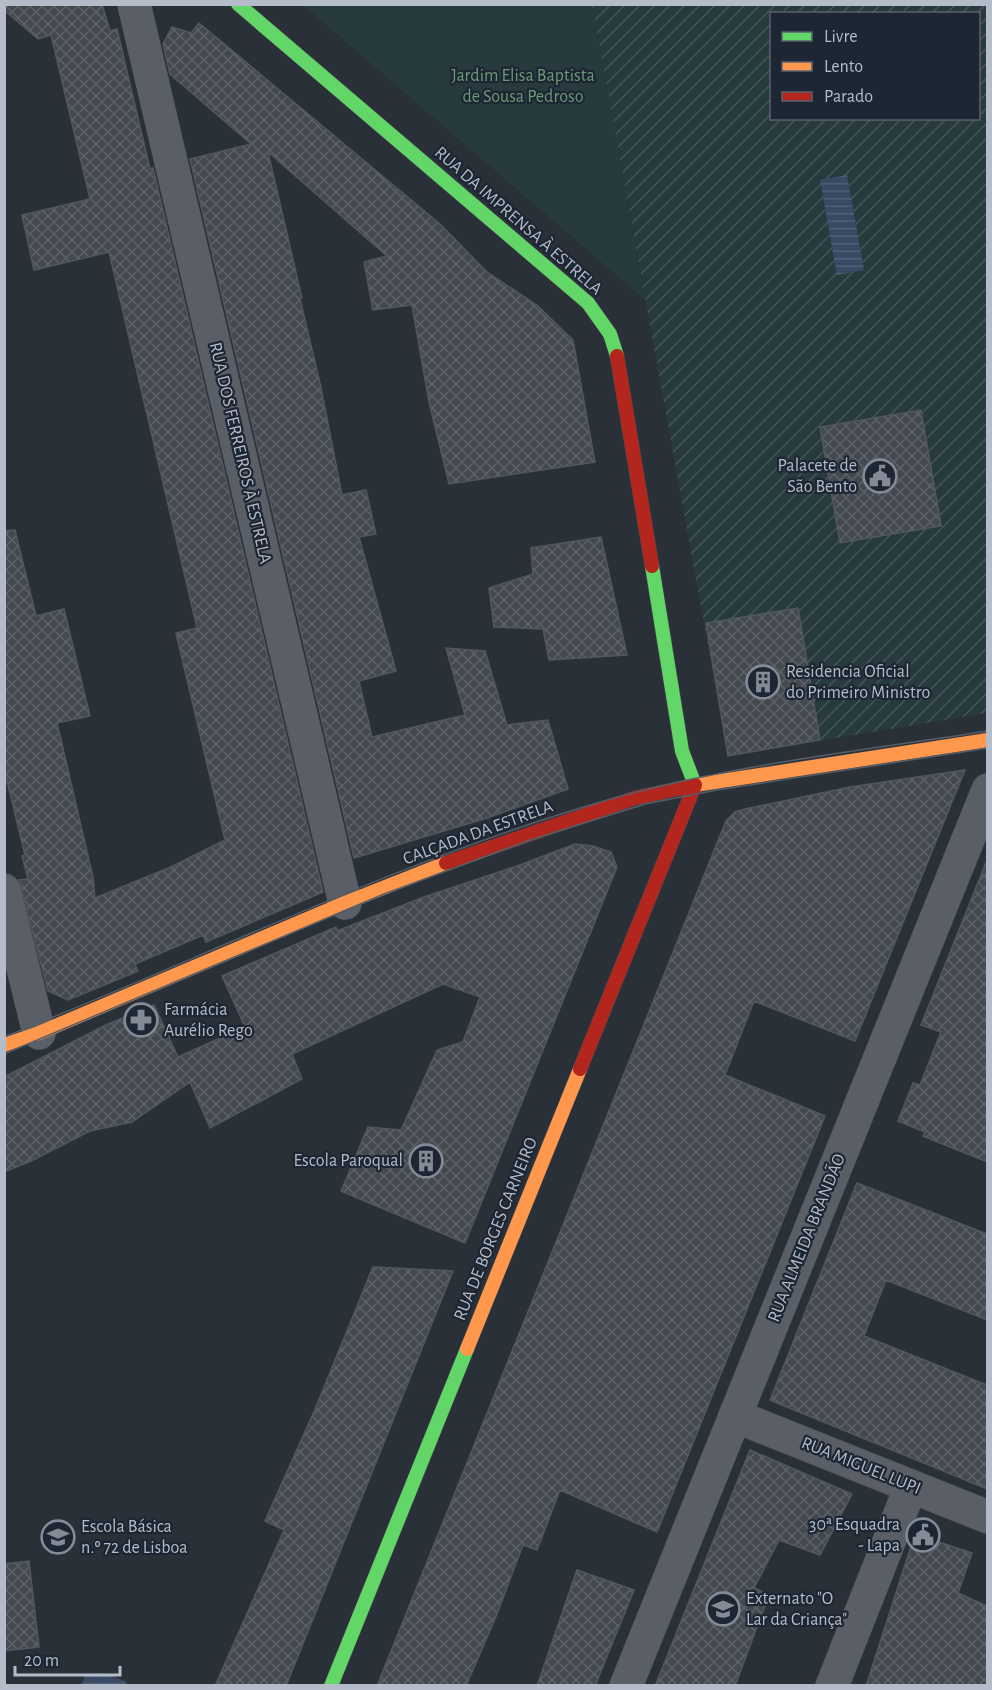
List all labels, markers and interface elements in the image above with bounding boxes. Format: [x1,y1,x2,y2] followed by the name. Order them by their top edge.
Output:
[770,12,980,120] legend
[824,28,858,46] text: Livre
[824,58,863,76] text: Lento
[451,67,595,106] park label: Jardim Elisa Baptista de Sousa Pedroso
[824,88,873,106] text: Parado
[431,141,608,299] street label: RUA DA IMPRENSA À ESTRELA
[206,340,277,566] street label: RUA DOS FERREIROS À ESTRELA
[777,457,857,496] place label: Palacete de São Bento
[862,458,898,494] public building icon: Palacete de São Bento
[786,663,930,702] place label: Residencia Oficial do Primeiro Ministro
[745,664,781,700] building icon: Residencia Oficial do Primeiro Ministro
[401,797,556,869] street label: CALÇADA DA ESTRELA
[164,1001,253,1040] place label: Farmácia Aurélio Rego
[123,1002,159,1038] pharmacy icon: Farmácia Aurélio Rego
[451,1135,541,1323] street label: RUA DE BORGES CARNEIRO
[408,1143,444,1179] building icon: Escola Paroqual
[762,1150,849,1325] street label: RUA ALMEIDA BRANDÃO
[293,1152,403,1170] place label: Escola Paroqual
[799,1434,923,1498] street label: RUA MIGUEL LUPI
[809,1516,900,1555] place label: 30ª Esquadra - Lapa
[905,1517,941,1553] public building icon: 30ª Esquadra - Lapa
[81,1518,188,1557] place label: Escola Básica n.º 72 de Lisboa
[40,1519,76,1555] school or university icon: Escola Básica n.º 72 de Lisboa
[746,1590,847,1629] place label: Externato "O Lar da Criança"
[705,1591,741,1627] school or university icon: Externato "O Lar da Criança"
[15,1639,120,1677] scale bar
[24,1652,59,1670] text: 20 m

